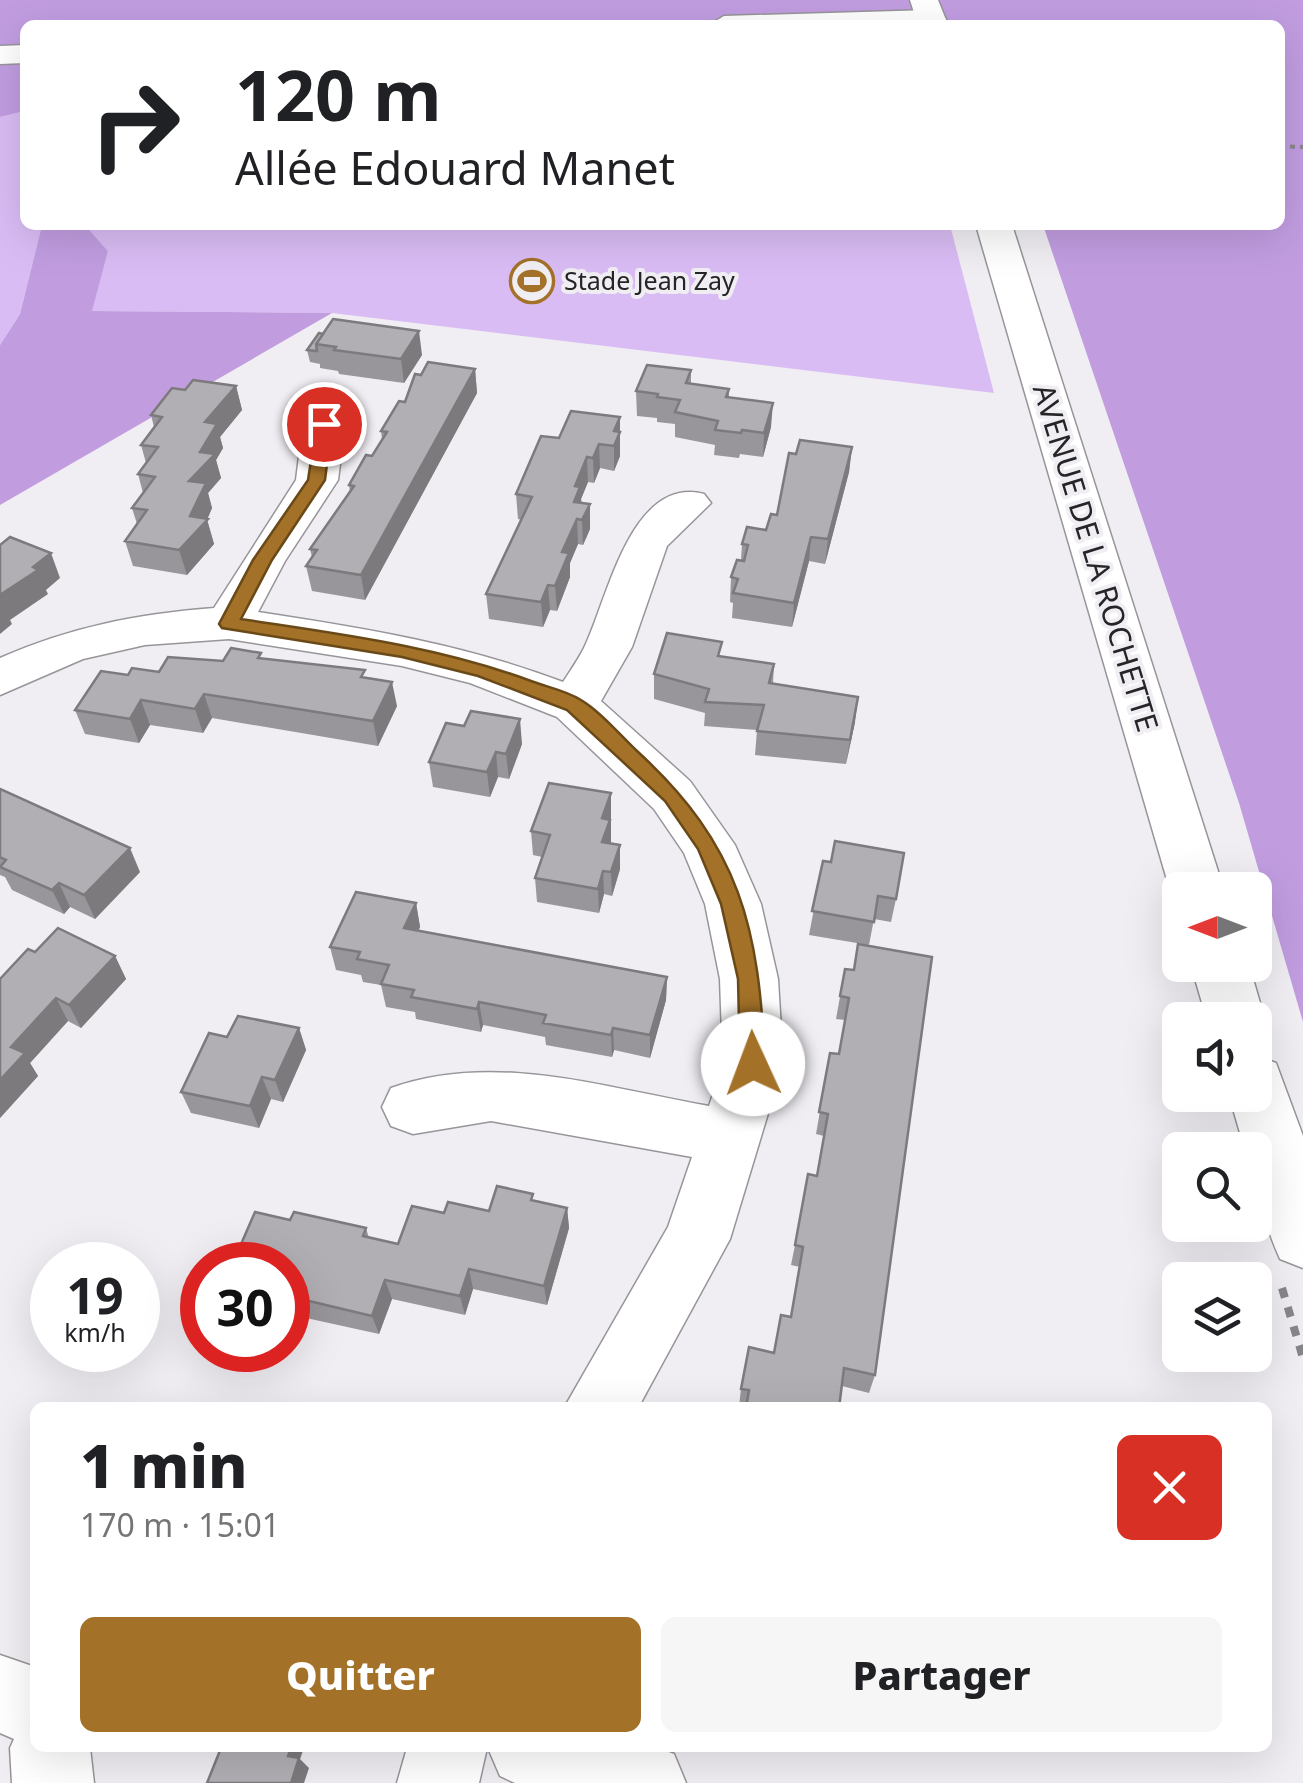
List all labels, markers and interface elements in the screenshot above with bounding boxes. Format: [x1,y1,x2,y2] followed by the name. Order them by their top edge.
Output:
[235,46,442,142] text: 120 m
[70,60,200,190] icon: right
[235,137,675,198] text: Allée Edouard Manet
[509,258,555,304] sports icon: Stade Jean Zay
[564,263,735,297] place label: Stade Jean Zay
[1024,379,1169,736] street label: AVENUE DE LA ROCHETTE
[282,382,367,467] pin
[297,397,352,452] icon: arrive
[1162,872,1272,982] north arrow
[1162,872,1272,1372] map controls
[1162,1002,1272,1112] button: sound
[701,1012,805,1116] position arrow
[1162,1132,1272,1242] button: search
[180,1242,310,1372] speed limit sign: 30
[66,1261,124,1329] text: 19
[1162,1262,1272,1372] button: layers
[64,1315,126,1349] text: km/h
[80,1424,248,1506] text: 1 min
[1117,1435,1222,1540] button: close
[80,1503,280,1546] text: 170 m · 15:01
[80,1617,641,1732] button: Quitter
[661,1617,1222,1732] button: Partager

